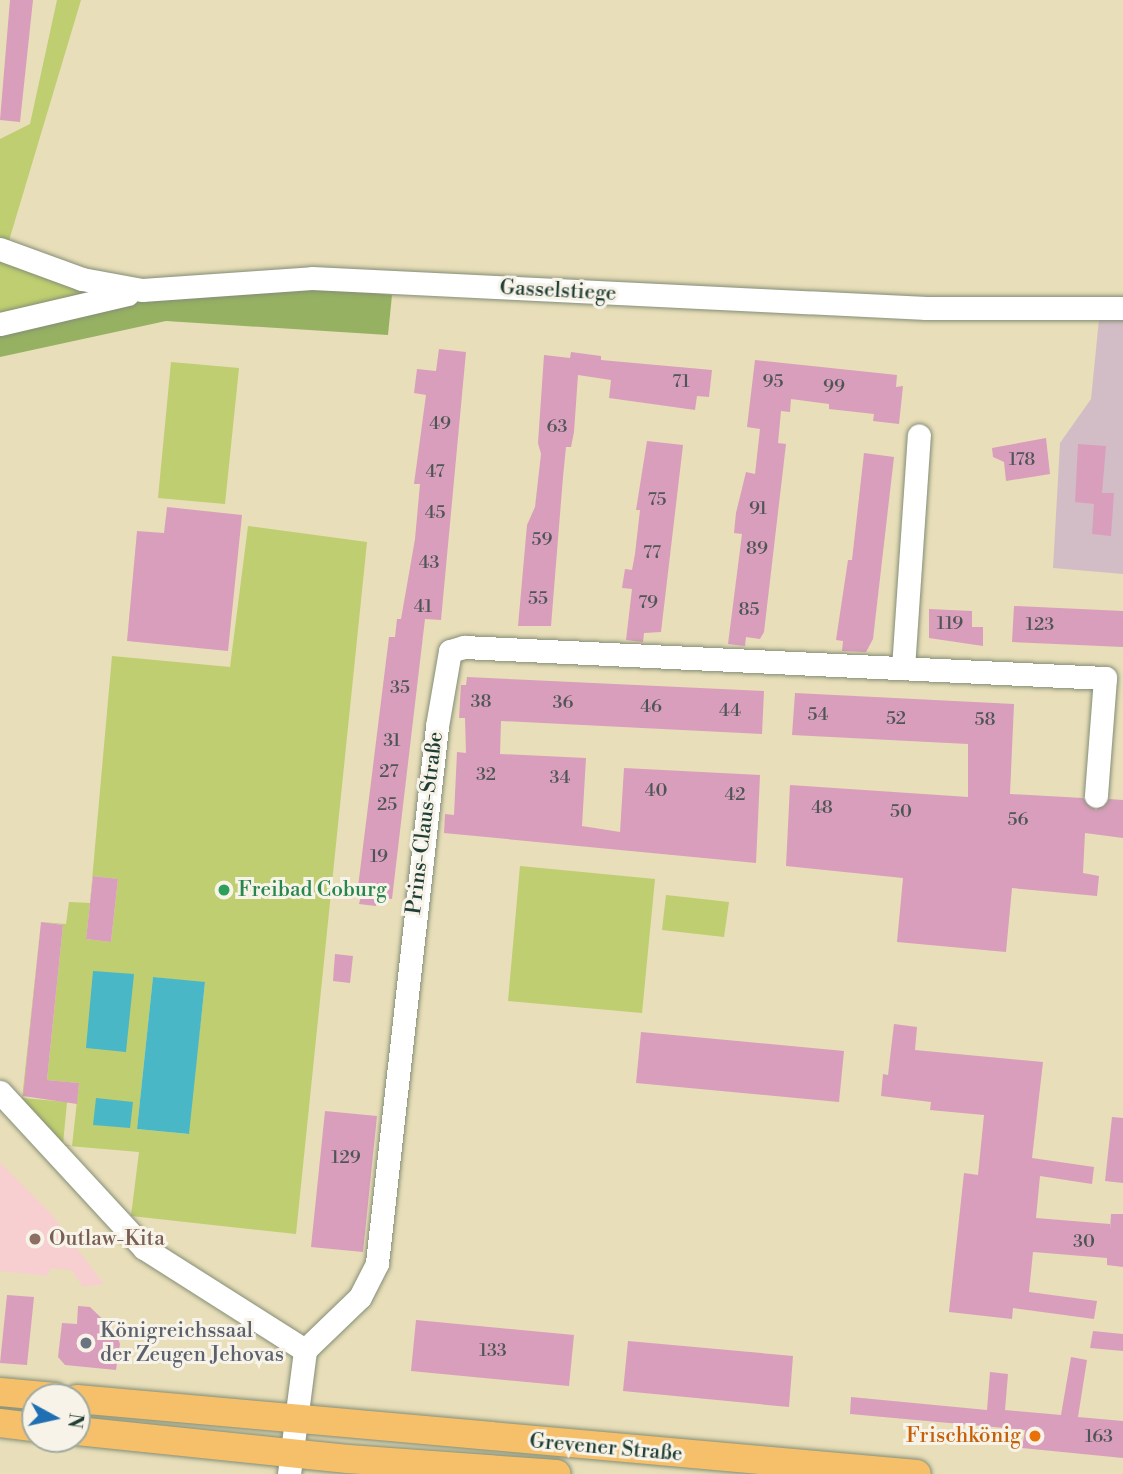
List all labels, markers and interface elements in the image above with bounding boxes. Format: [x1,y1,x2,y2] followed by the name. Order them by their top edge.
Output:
[499,275,617,307] street label: Gasselstiege
[672,371,690,393] house number: 71
[763,371,783,393] house number: 95
[823,376,845,398] house number: 99
[429,413,451,435] house number: 49
[547,416,567,438] house number: 63
[1009,449,1035,471] house number: 178
[425,461,445,483] house number: 47
[648,489,666,511] house number: 75
[749,498,767,520] house number: 91
[425,502,445,524] house number: 45
[532,529,552,551] house number: 59
[746,538,768,560] house number: 89
[643,542,661,564] house number: 77
[419,552,439,574] house number: 43
[528,588,548,610] house number: 55
[638,592,658,614] house number: 79
[414,596,432,618] house number: 41
[739,599,759,621] house number: 85
[937,613,963,635] house number: 119
[1026,614,1054,636] house number: 123
[390,677,410,699] house number: 35
[471,691,491,713] house number: 38
[553,692,573,714] house number: 36
[640,696,662,718] house number: 46
[719,700,741,722] house number: 44
[808,704,828,726] house number: 54
[886,708,906,730] house number: 52
[975,709,995,731] house number: 58
[383,730,401,752] house number: 31
[401,730,449,916] street label: Prins-Claus-Straße
[379,761,399,783] house number: 27
[476,764,496,786] house number: 32
[550,767,570,789] house number: 34
[645,780,667,802] house number: 40
[725,784,745,806] house number: 42
[377,794,397,816] house number: 25
[811,797,833,819] house number: 48
[890,801,912,823] house number: 50
[1008,809,1028,831] house number: 56
[370,846,388,868] house number: 19
[238,877,387,903] place label: Freibad Coburg
[216,882,232,898] marker: Freibad Coburg
[331,1147,361,1169] house number: 129
[49,1226,165,1252] place label: Outlaw-Kita
[27,1231,43,1247] marker: Outlaw-Kita
[1073,1231,1095,1253] house number: 30
[100,1318,284,1368] place label: Königreichssaal der Zeugen Jehovas
[78,1335,94,1351] marker: Königreichssaal der Zeugen Jehovas
[479,1340,507,1362] house number: 133
[21,1383,91,1453] north arrow
[62,1412,88,1430] text: N
[906,1423,1021,1449] place label: Frischkönig
[1085,1426,1113,1448] house number: 163
[1027,1428,1043,1444] marker: Frischkönig
[528,1429,684,1467] street label: Grevener Straße

